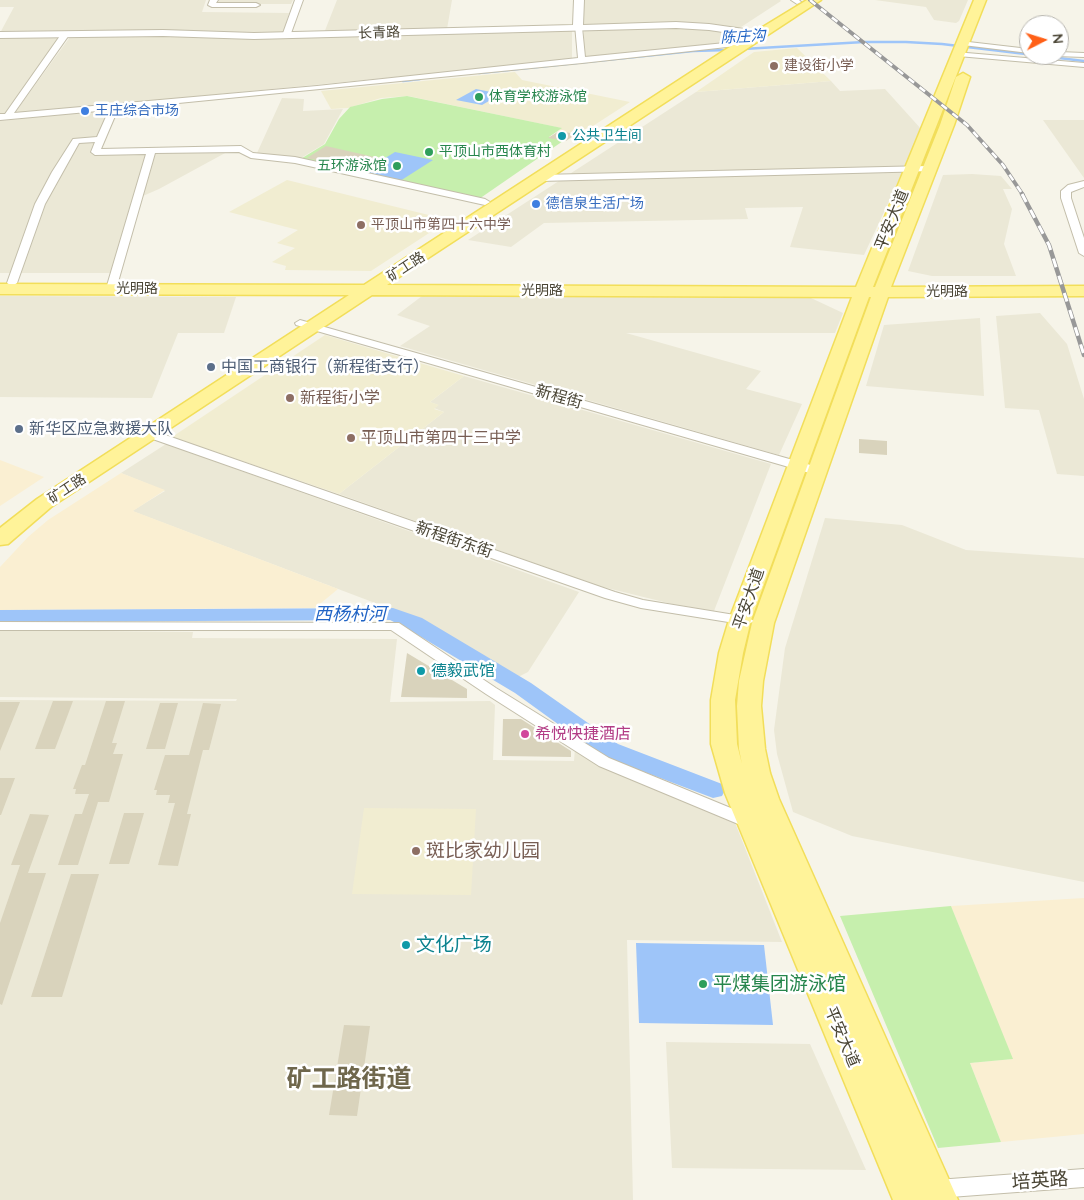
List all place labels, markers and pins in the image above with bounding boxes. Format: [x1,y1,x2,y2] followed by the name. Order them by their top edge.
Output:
[784,58,854,74] place label: 建设街小学
[768,60,780,72] marker: 建设街小学
[489,89,587,105] place label: 体育学校游泳馆
[473,91,485,103] marker: 体育学校游泳馆
[95,103,179,119] place label: 王庄综合市场
[79,105,91,117] marker: 王庄综合市场
[572,128,642,144] place label: 公共卫生间
[556,130,568,142] marker: 公共卫生间
[439,144,551,160] place label: 平顶山市西体育村
[423,146,435,158] marker: 平顶山市西体育村
[317,158,387,174] place label: 五环游泳馆
[391,160,403,172] marker: 五环游泳馆
[546,196,644,212] place label: 德信泉生活广场
[530,198,542,210] marker: 德信泉生活广场
[371,217,511,233] place label: 平顶山市第四十六中学
[355,219,367,231] marker: 平顶山市第四十六中学
[221,357,429,377] place label: 中国工商银行（新程街支行）
[205,361,217,373] marker: 中国工商银行（新程街支行）
[300,388,380,408] place label: 新程街小学
[284,392,296,404] marker: 新程街小学
[29,419,173,439] place label: 新华区应急救援大队
[13,423,25,435] marker: 新华区应急救援大队
[361,428,521,448] place label: 平顶山市第四十三中学
[345,432,357,444] marker: 平顶山市第四十三中学
[431,661,495,681] place label: 德毅武馆
[415,665,427,677] marker: 德毅武馆
[535,724,631,744] place label: 希悦快捷酒店
[519,728,531,740] marker: 希悦快捷酒店
[426,840,540,862] place label: 斑比家幼儿园
[410,845,422,857] marker: 斑比家幼儿园
[416,934,492,956] place label: 文化广场
[400,939,412,951] marker: 文化广场
[713,973,846,995] place label: 平煤集团游泳馆
[697,978,709,990] marker: 平煤集团游泳馆

